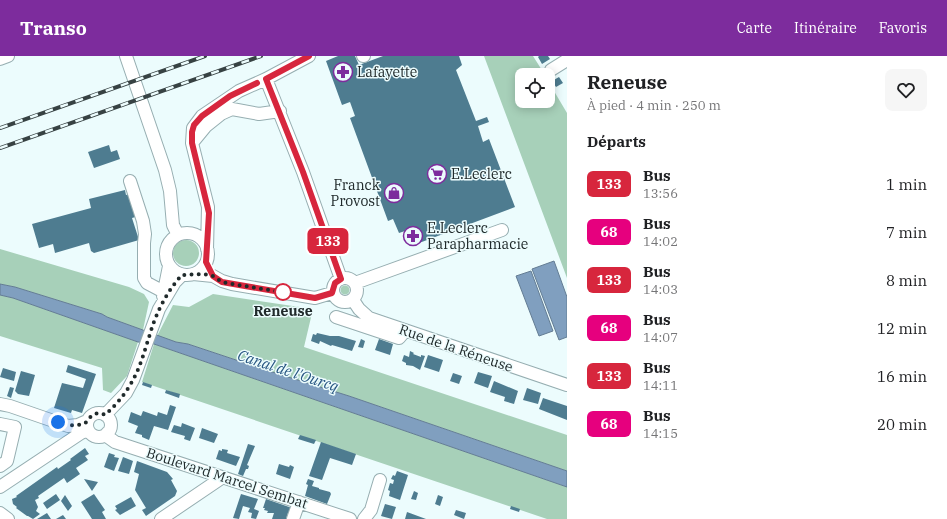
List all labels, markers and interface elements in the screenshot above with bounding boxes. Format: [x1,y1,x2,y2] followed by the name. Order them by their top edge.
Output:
[20,16,87,40] text: Transo
[737,19,772,37] text: Carte
[794,19,857,37] text: Itinéraire
[879,19,927,37] text: Favoris
[332,61,354,83] pharmacy icon: Lafayette
[357,63,417,81] place label: Lafayette
[515,68,555,108] map controls
[515,68,555,108] button: locate
[885,69,927,111] button: heart
[587,70,667,94] text: Reneuse
[587,97,721,114] text: À pied · 4 min · 250 m
[587,132,646,151] text: Départs
[426,163,448,185] supermarket icon: E.Leclerc
[451,165,512,183] place label: E.Leclerc
[643,166,671,185] text: Bus
[596,175,622,193] text: 133
[886,175,927,194] text: 1 min
[331,176,381,210] place label: Franck Provost
[383,182,405,204] shop icon: Franck Provost
[643,185,678,202] text: 13:56
[643,214,671,233] text: Bus
[427,219,528,253] place label: E.Leclerc Parapharmacie
[601,223,617,241] text: 68
[886,223,927,242] text: 7 min
[402,225,424,247] pharmacy icon: E.Leclerc Parapharmacie
[305,228,351,254] line badge: 133
[315,232,341,250] text: 133
[643,233,678,250] text: 14:02
[643,262,671,281] text: Bus
[596,271,622,289] text: 133
[886,271,927,290] text: 8 min
[643,281,678,298] text: 14:03
[274,283,292,301] marker: Reneuse
[253,302,313,320] place label: Reneuse
[643,310,671,329] text: Bus
[601,319,617,337] text: 68
[877,319,927,338] text: 12 min
[397,320,515,376] street label: Rue de la Réneuse
[643,329,678,346] text: 14:07
[235,345,341,396] water label: Canal de l'Ourcq
[643,358,671,377] text: Bus
[596,367,622,385] text: 133
[877,367,927,386] text: 16 min
[643,377,678,394] text: 14:11
[643,406,671,425] text: Bus
[48,412,68,432] your location
[601,415,617,433] text: 68
[877,415,927,434] text: 20 min
[643,425,678,442] text: 14:15
[144,443,310,513] street label: Boulevard Marcel Sembat

